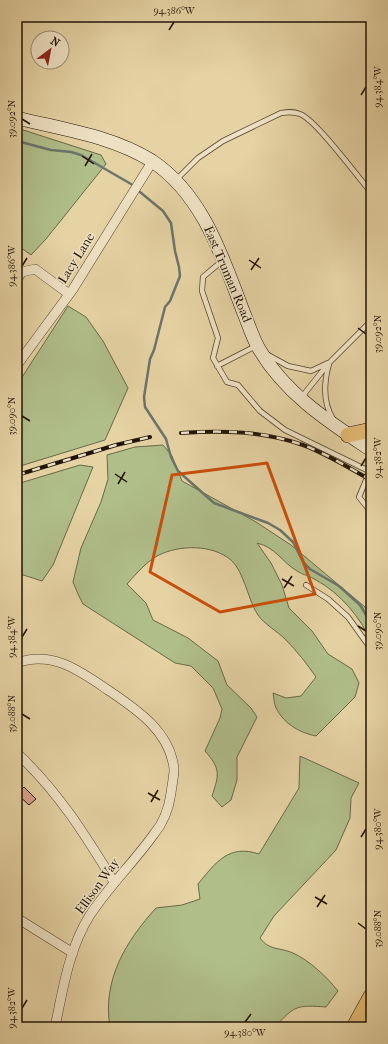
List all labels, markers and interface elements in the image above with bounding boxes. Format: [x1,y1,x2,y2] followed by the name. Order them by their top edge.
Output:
[153,5,196,17] text: 94.386°W
[30,30,70,70] north arrow
[48,34,63,50] text: N
[372,65,384,108] text: 94.384°W
[6,99,18,138] text: 39.092°N
[201,224,255,325] street label: East Truman Road
[55,229,98,286] street label: Lacy Lane
[6,244,18,287] text: 94.386°W
[372,314,384,353] text: 39.092°N
[6,396,18,435] text: 39.090°N
[372,436,384,478] text: 94.382°W
[372,611,384,650] text: 39.090°N
[6,615,18,658] text: 94.384°W
[6,695,18,733] text: 39.088°N
[372,807,384,850] text: 94.380°W
[72,854,123,917] street label: Ellison Way
[372,910,384,948] text: 39.088°N
[6,986,18,1028] text: 94.382°W
[224,1027,267,1039] text: 94.380°W

